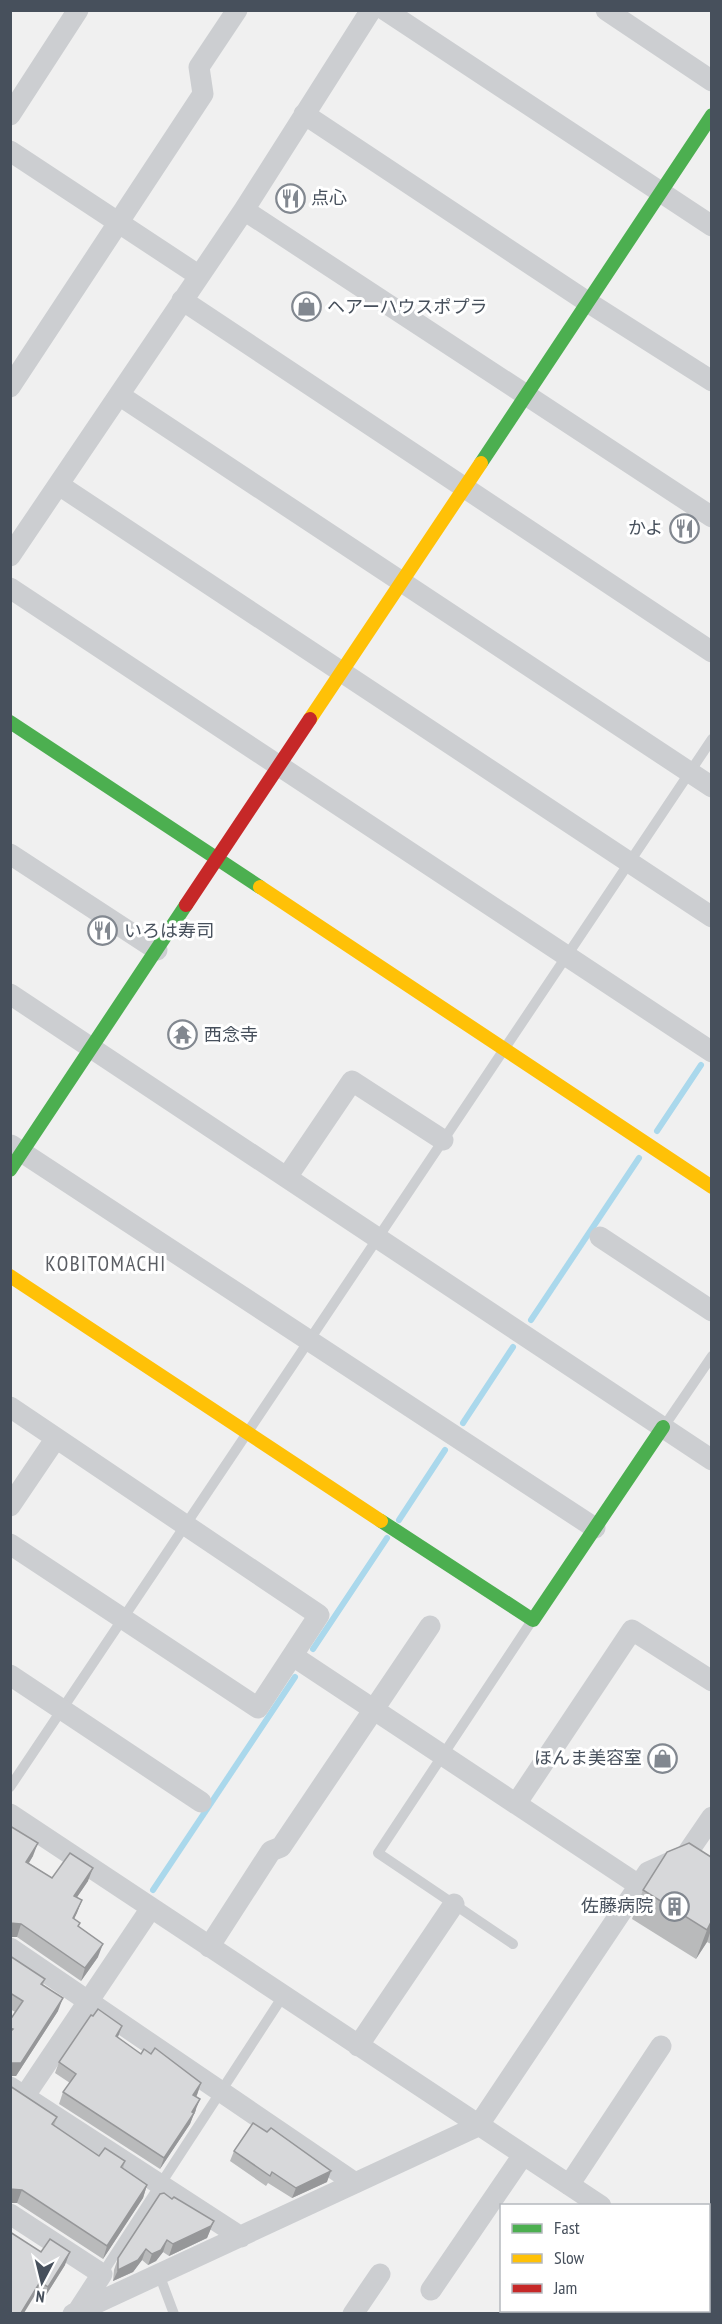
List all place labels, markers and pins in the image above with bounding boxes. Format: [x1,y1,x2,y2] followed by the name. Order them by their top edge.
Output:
[274,182,306,214] restaurant icon: 点心
[311,186,347,209] place label: 点心
[290,291,322,323] shop icon: ヘアーハウスポプラ
[327,295,488,318] place label: ヘアーハウスポプラ
[668,512,700,544] restaurant icon: かよ
[628,516,663,539] place label: かよ
[87,915,119,947] restaurant icon: いろは寿司
[124,919,214,942] place label: いろは寿司
[167,1019,199,1051] temple icon: 西念寺
[204,1023,258,1046] place label: 西念寺
[647,1742,679,1774] shop icon: ほんま美容室
[534,1746,642,1769] place label: ほんま美容室
[658,1890,690,1922] building icon: 佐藤病院
[581,1894,653,1917] place label: 佐藤病院

